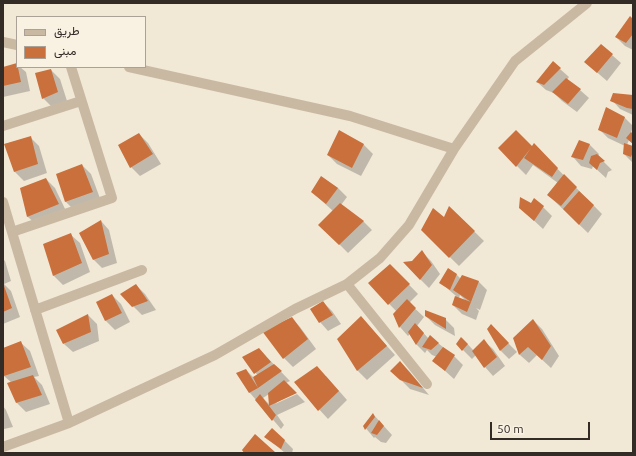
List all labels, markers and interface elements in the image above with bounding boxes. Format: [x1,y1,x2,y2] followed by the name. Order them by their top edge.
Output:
[16,16,146,68] legend
[54,24,79,37] text: طريق
[54,44,76,57] text: مبنى
[492,414,592,440] scale bar
[497,422,524,435] text: 50 m

